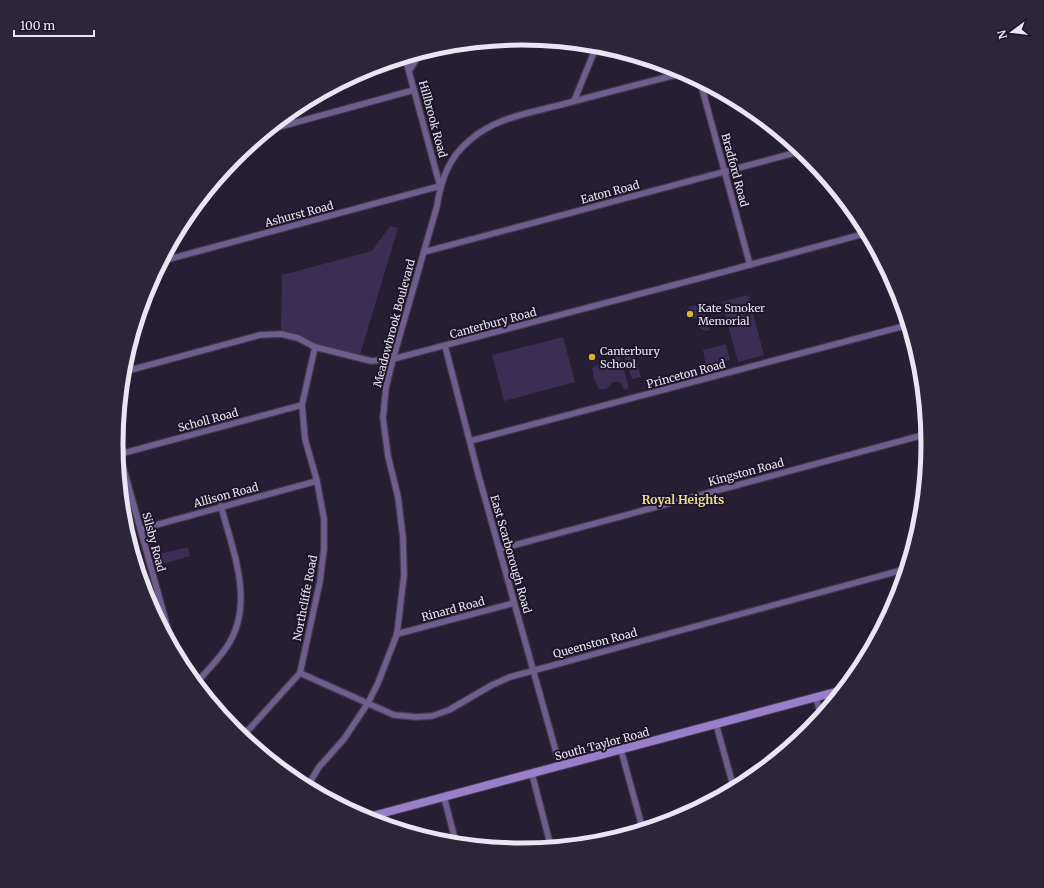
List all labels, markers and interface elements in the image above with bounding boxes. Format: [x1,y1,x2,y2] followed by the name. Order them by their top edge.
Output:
[14,12,94,38] scale bar
[992,12,1032,52] north arrow
[20,18,55,33] text: 100 m
[994,28,1010,41] text: N
[416,79,450,160] street label: Hillbrook Road
[718,132,752,209] street label: Bradford Road
[579,177,641,207] street label: Eaton Road
[262,198,335,230] street label: Ashurst Road
[370,257,418,389] street label: Meadowbrook Boulevard
[698,301,765,328] place label: Kate Smoker Memorial
[448,305,538,341] street label: Canterbury Road
[685,309,695,319] marker: Kate Smoker Memorial
[600,344,660,371] place label: Canterbury School
[587,352,597,362] marker: Canterbury School
[645,357,727,391] street label: Princeton Road
[176,405,240,435] street label: Scholl Road
[707,455,786,489] street label: Kingston Road
[191,480,260,511] street label: Allison Road
[642,492,724,507] district label: Royal Heights
[487,493,535,615] street label: East Scarborough Road
[139,511,169,574] street label: Silsby Road
[290,554,320,642] street label: Northcliffe Road
[420,594,487,624] street label: Rinard Road
[551,625,639,661] street label: Queenston Road
[553,725,651,763] street label: South Taylor Road

